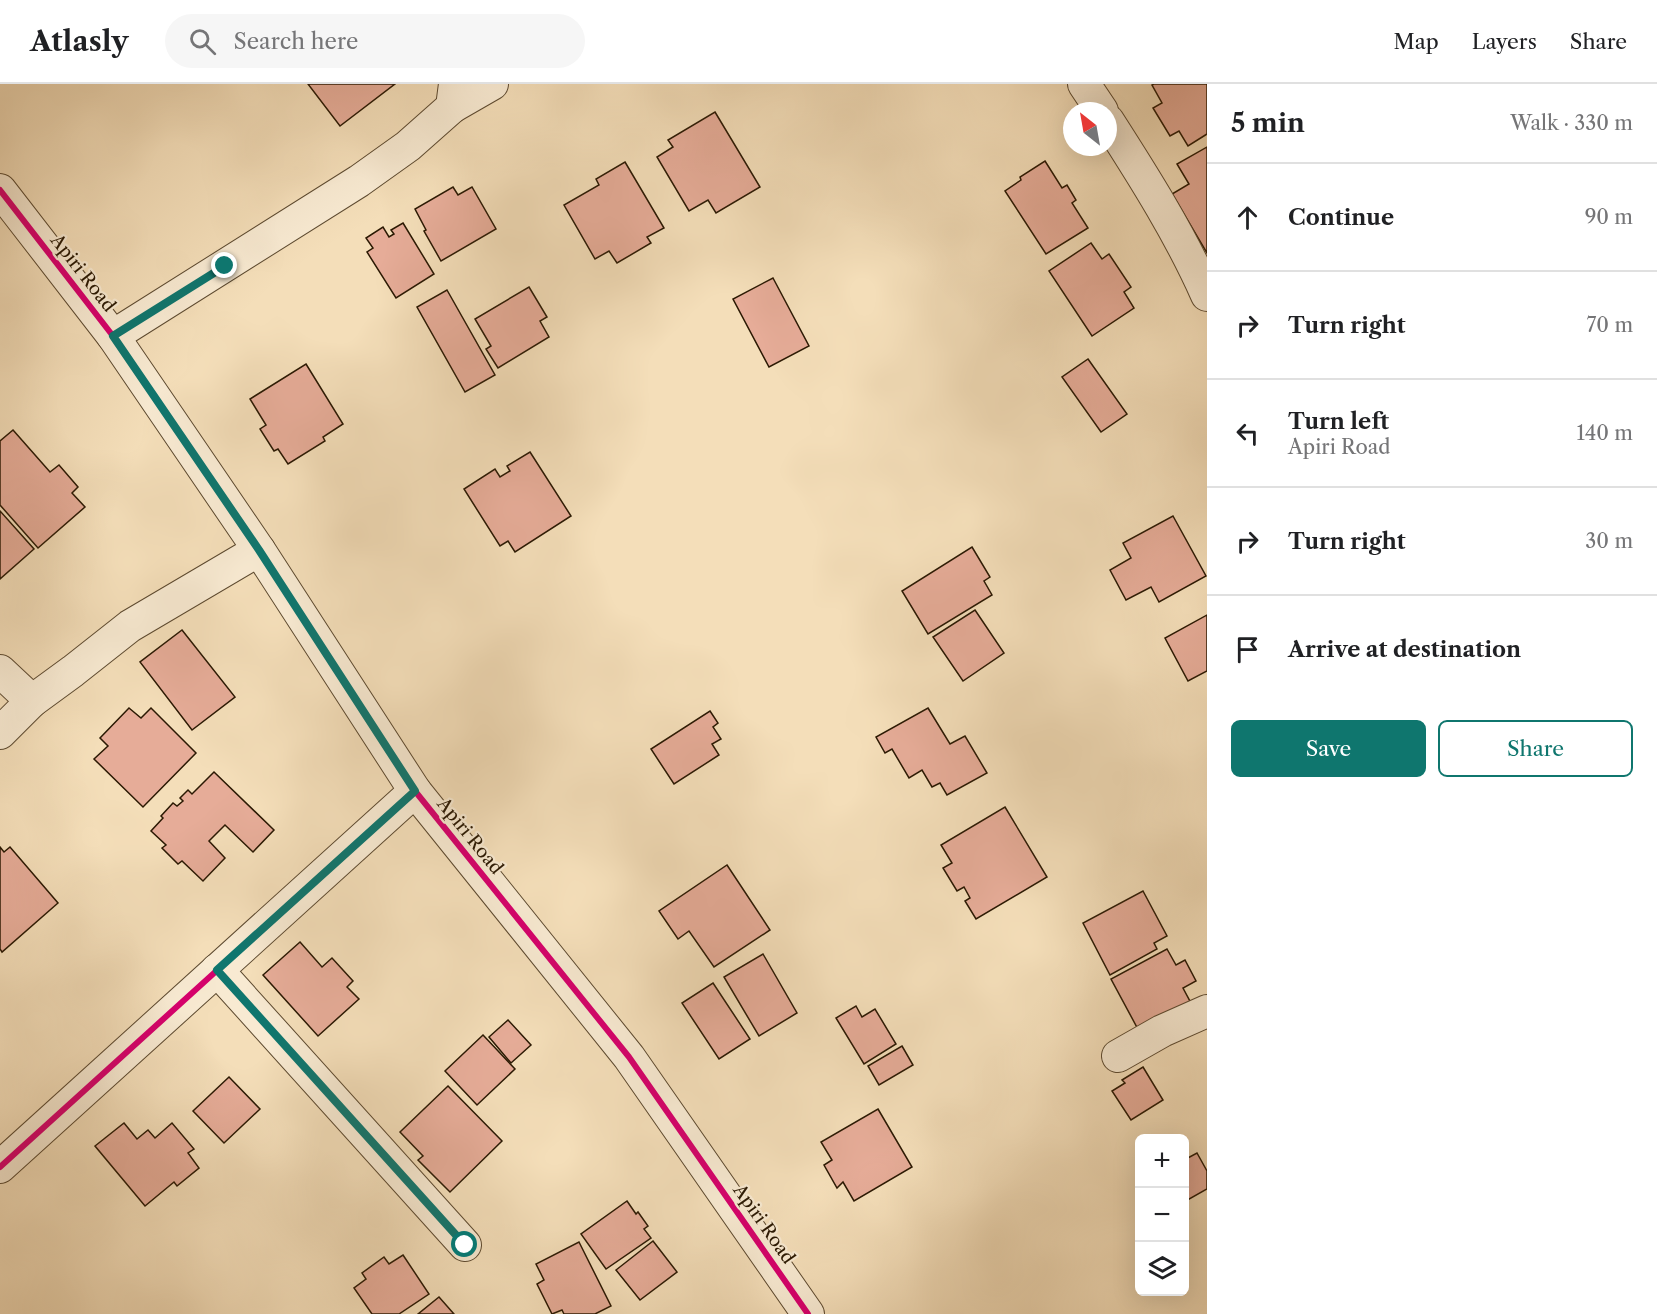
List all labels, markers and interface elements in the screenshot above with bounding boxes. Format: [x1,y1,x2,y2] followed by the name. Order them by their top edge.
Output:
[165,14,585,68] search box
[30,24,129,58] text: Atlasly
[186,25,219,58] icon: search
[234,28,358,55] text: Search here
[1394,29,1439,54] text: Map
[1472,29,1537,54] text: Layers
[1570,29,1627,54] text: Share
[1063,102,1117,156] north arrow
[1231,107,1305,139] text: 5 min
[1510,111,1633,135] text: Walk · 330 m
[1231,201,1264,234] icon: ahead
[1288,204,1394,231] text: Continue
[1585,205,1633,229] text: 90 m
[45,229,120,316] street label: Apiri Road
[211,252,237,278] route end
[1231,309,1264,342] icon: right
[1288,312,1406,339] text: Turn right
[1587,313,1633,337] text: 70 m
[1288,408,1389,435] text: Turn left
[1231,417,1264,450] icon: left
[1576,421,1633,445] text: 140 m
[1288,435,1391,459] text: Apiri Road
[1231,525,1264,558] icon: right
[1288,528,1406,555] text: Turn right
[1585,529,1633,553] text: 30 m
[1231,633,1264,666] icon: arrive
[1288,636,1521,663] text: Arrive at destination
[1231,720,1426,777] button: Save
[1438,720,1633,777] button: Share
[432,792,508,879] street label: Apiri Road
[1135,1134,1189,1296] map controls
[1135,1134,1189,1188] button: +
[728,1179,799,1268] street label: Apiri Road
[1135,1188,1189,1242] button: −
[451,1231,477,1257] route start
[1135,1242,1189,1296] button: layers

